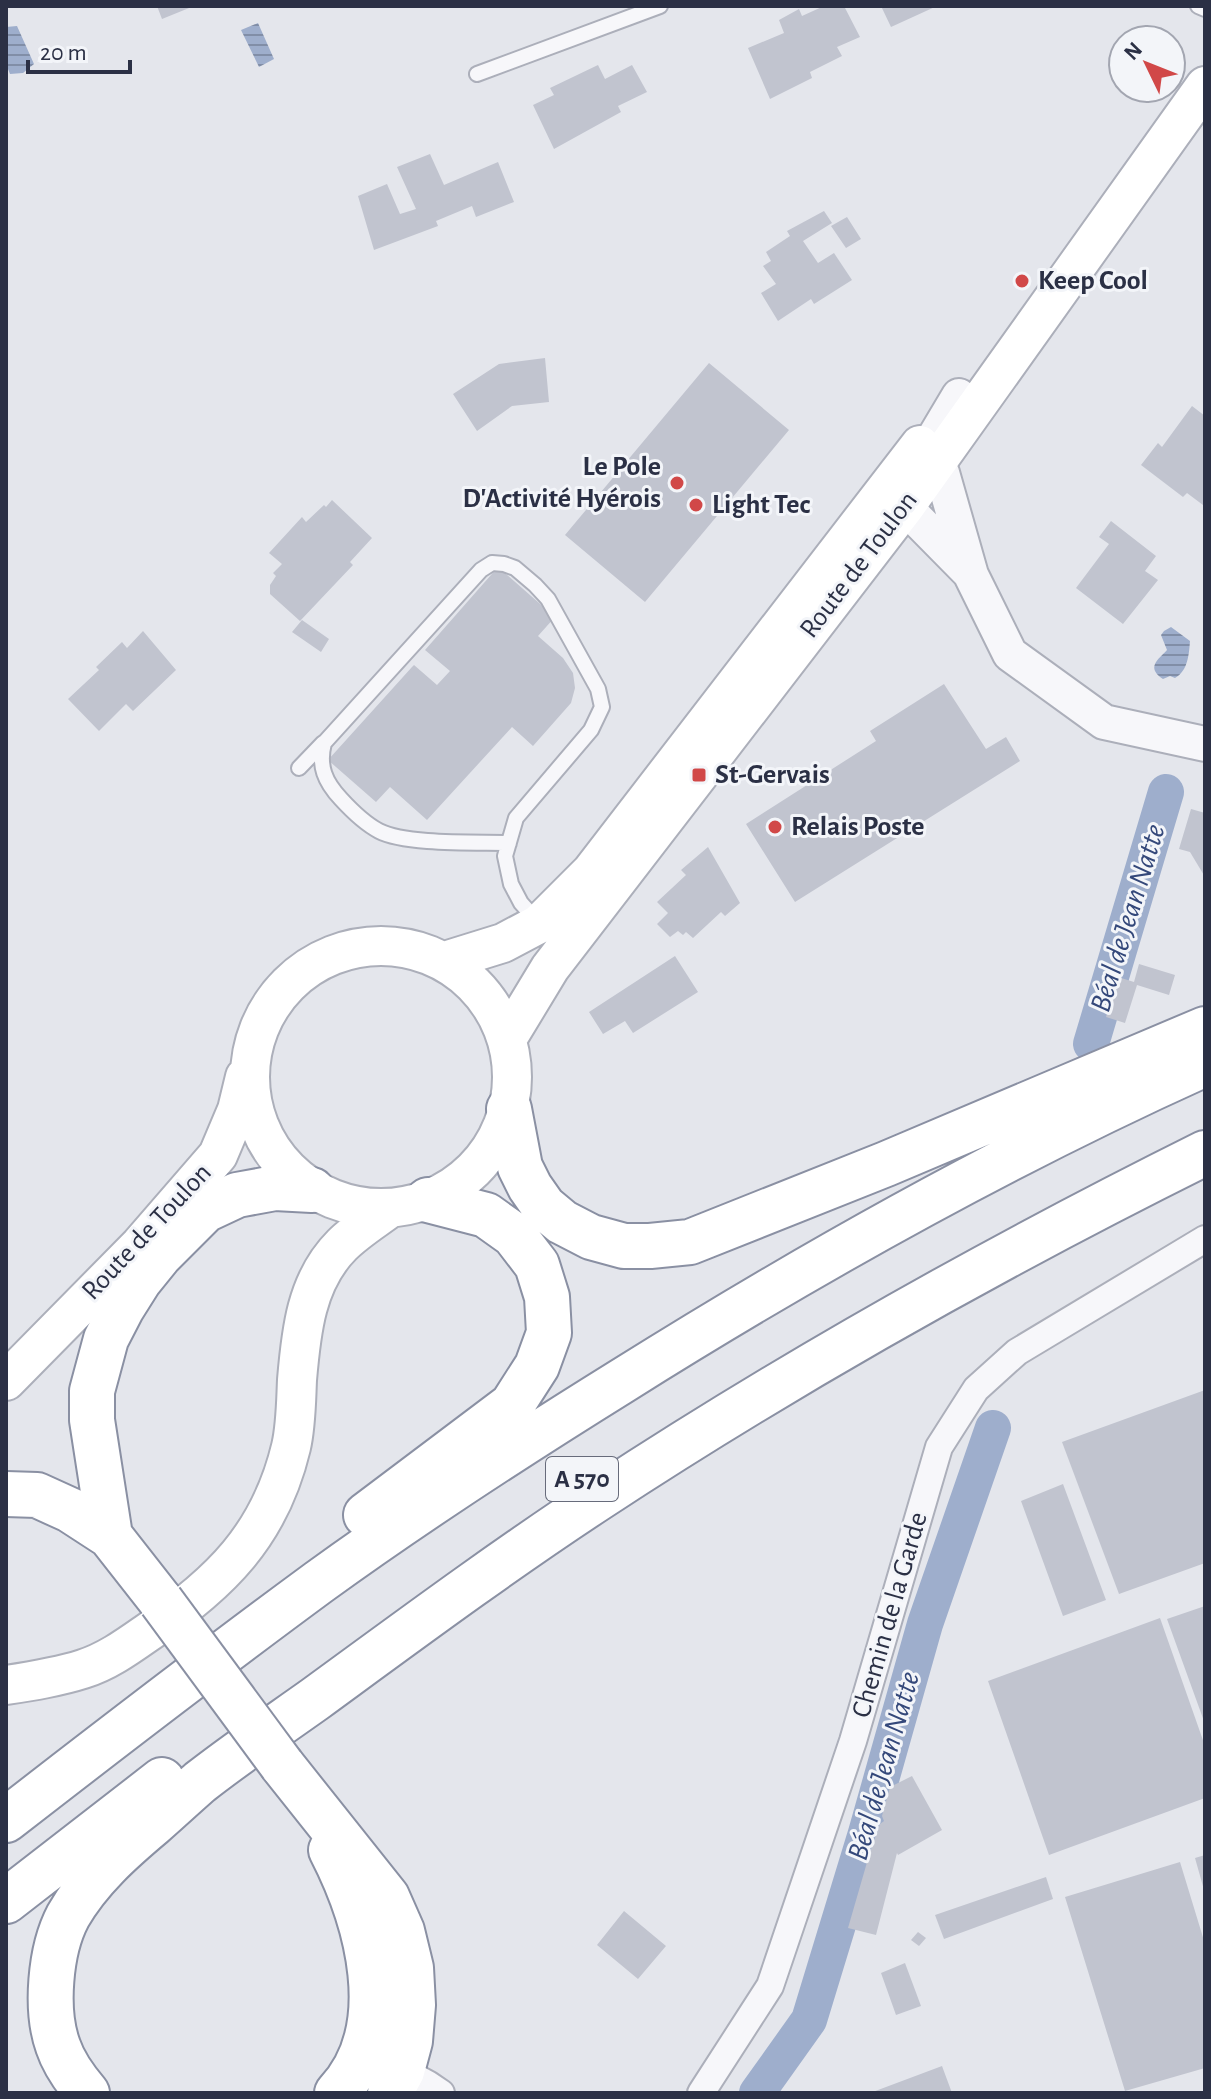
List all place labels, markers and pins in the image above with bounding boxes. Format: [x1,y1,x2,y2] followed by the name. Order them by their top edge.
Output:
[1038,267,1148,295] place label: Keep Cool
[1013,272,1031,290] marker: Keep Cool
[462,453,661,513] place label: Le Pole D'Activité Hyérois
[668,474,686,492] marker: Le Pole D'Activité Hyérois
[712,491,811,519] place label: Light Tec
[687,496,705,514] marker: Light Tec
[715,761,830,789] place label: St-Gervais
[690,766,708,784] marker: St-Gervais
[791,813,925,841] place label: Relais Poste
[766,818,784,836] marker: Relais Poste

